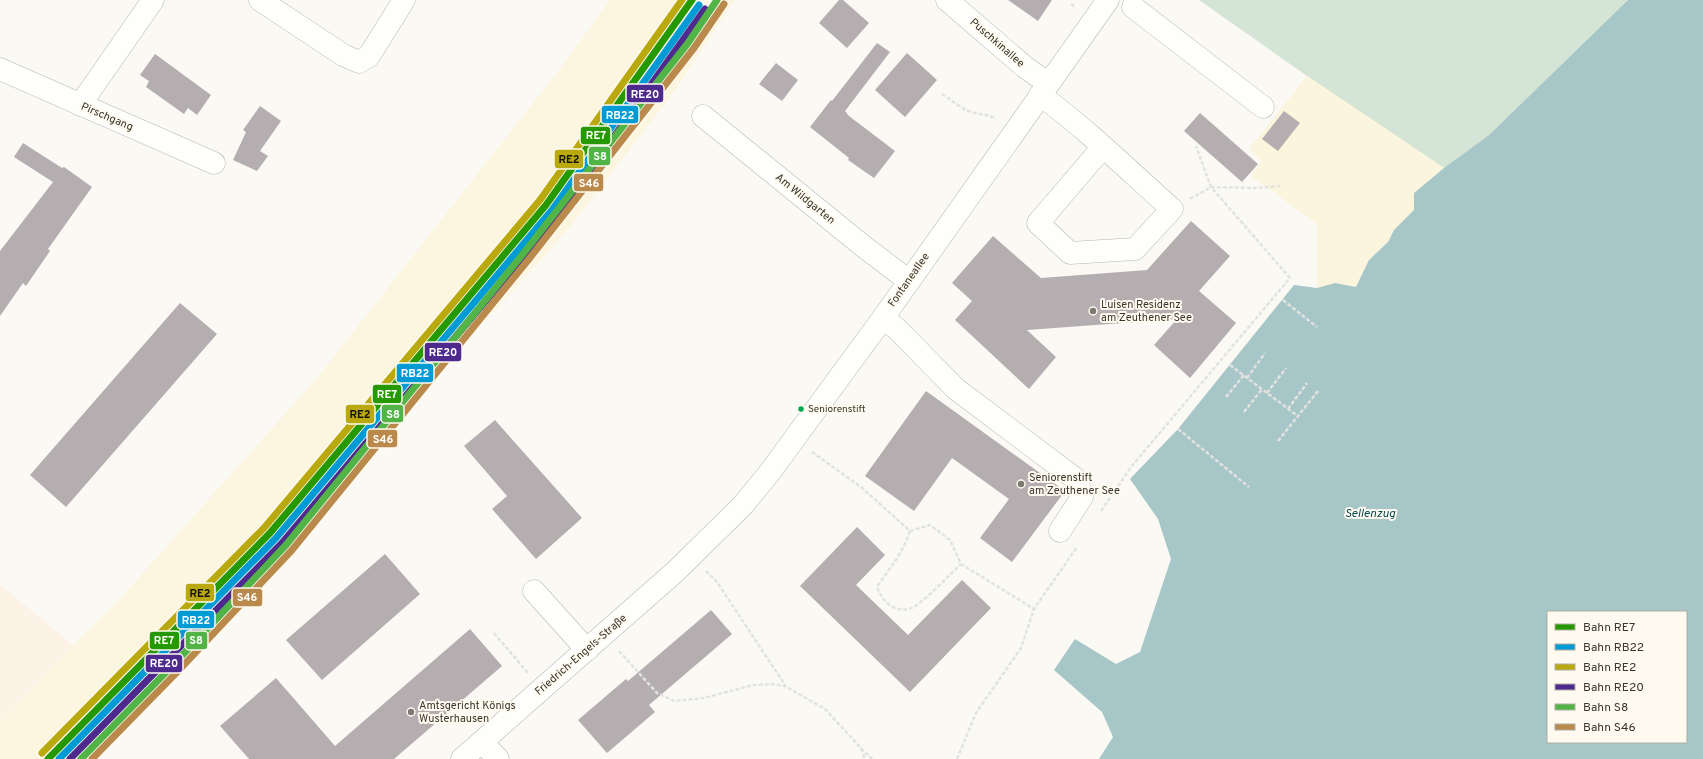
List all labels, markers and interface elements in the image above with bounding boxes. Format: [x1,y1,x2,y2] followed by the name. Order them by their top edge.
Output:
[967,15,1027,71] street label: Puschkinallee
[626,84,664,103] line badge: RE20
[631,88,659,102] text: RE20
[79,100,135,134] street label: Pirschgang
[601,105,639,124] line badge: RB22
[606,109,634,123] text: RB22
[580,126,611,145] line badge: RE7
[586,129,606,143] text: RE7
[588,146,611,166] line badge: S8
[554,149,584,169] line badge: RE2
[593,150,607,164] text: S8
[558,153,580,167] text: RE2
[772,171,838,227] street label: Am Wildgarten
[573,173,604,192] line badge: S46
[579,177,600,191] text: S46
[885,250,933,310] street label: Fontaneallee
[1101,298,1192,325] place label: Luisen Residenz am Zeuthener See
[1088,306,1098,316] marker: Luisen Residenz am Zeuthener See
[424,342,462,362] line badge: RE20
[429,346,457,360] text: RE20
[396,363,434,383] line badge: RB22
[401,367,429,381] text: RB22
[372,384,402,404] line badge: RE7
[377,388,397,402] text: RE7
[808,403,866,416] place label: Seniorenstift
[345,404,375,424] line badge: RE2
[381,404,404,423] line badge: S8
[796,404,806,414] marker: Seniorenstift
[349,408,371,422] text: RE2
[386,408,400,422] text: S8
[367,429,398,448] line badge: S46
[373,433,394,447] text: S46
[1029,471,1120,498] place label: Seniorenstift am Zeuthener See
[1016,479,1026,489] marker: Seniorenstift am Zeuthener See
[1345,506,1396,522] water label: Sellenzug
[185,583,215,602] line badge: RE2
[189,587,211,601] text: RE2
[232,588,263,607] line badge: S46
[237,591,258,605] text: S46
[177,610,215,629] line badge: RB22
[532,611,630,699] street label: Friedrich-Engels-Straße
[1547,611,1687,743] legend
[182,614,210,628] text: RB22
[1583,620,1635,636] text: Bahn RE7
[149,631,180,650] line badge: RE7
[185,631,208,650] line badge: S8
[154,634,174,648] text: RE7
[189,634,203,648] text: S8
[1583,640,1644,656] text: Bahn RB22
[145,654,183,673] line badge: RE20
[150,657,178,671] text: RE20
[1583,660,1636,676] text: Bahn RE2
[1583,680,1644,696] text: Bahn RE20
[419,699,516,726] place label: Amtsgericht Königs Wusterhausen
[1583,700,1628,716] text: Bahn S8
[406,707,416,717] marker: Amtsgericht Königs Wusterhausen
[1583,720,1636,736] text: Bahn S46

